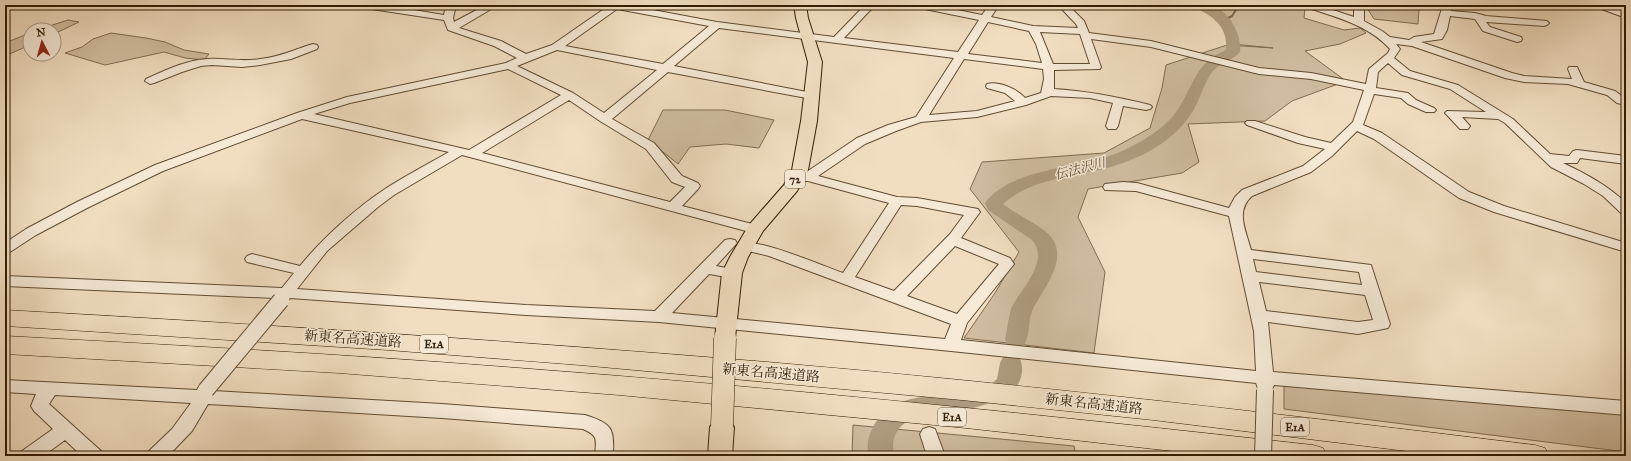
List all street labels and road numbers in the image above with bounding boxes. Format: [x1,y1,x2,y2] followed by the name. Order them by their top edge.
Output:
[785,170,805,188] road number: 72
[304,327,402,351] street label: 新東名高速道路
[420,335,448,353] road number: E1A
[721,360,821,386] street label: 新東名高速道路
[1044,390,1144,418] street label: 新東名高速道路
[938,408,966,426] road number: E1A
[1281,418,1309,436] road number: E1A

